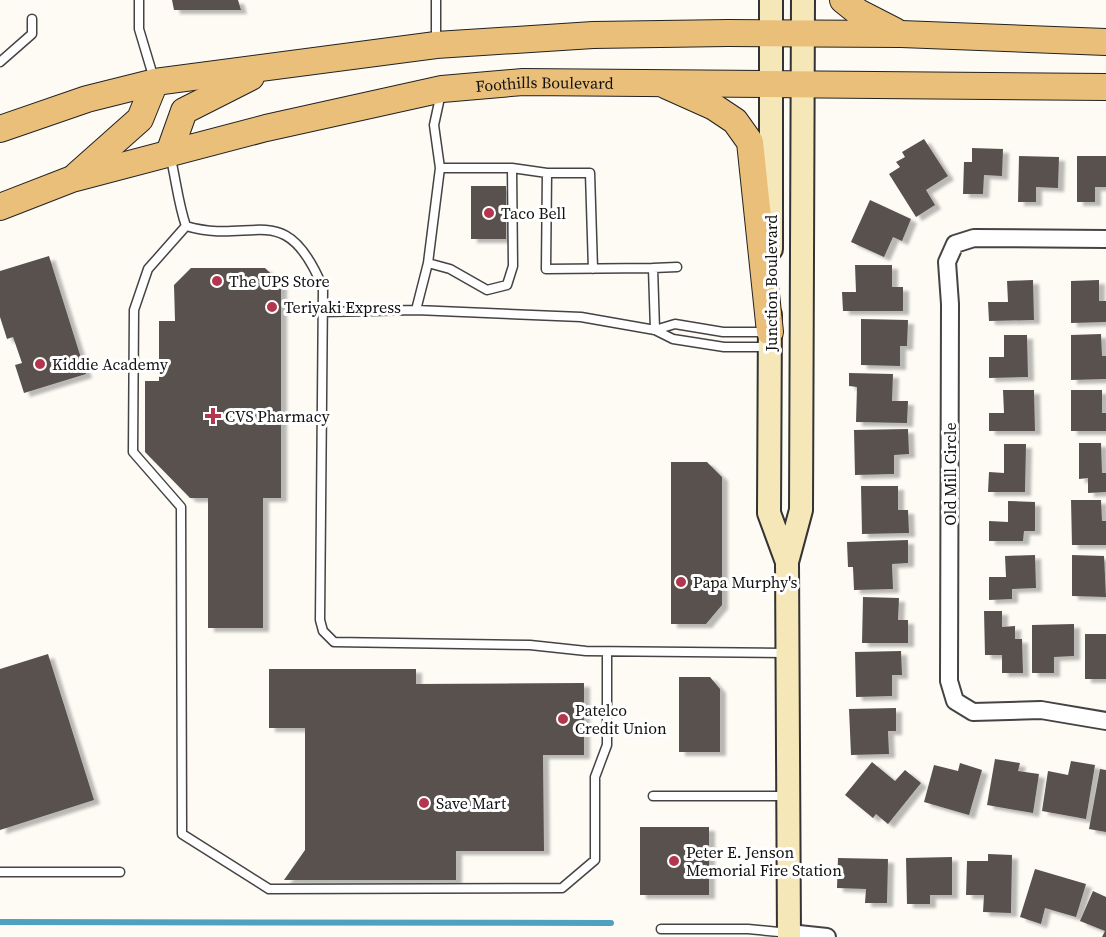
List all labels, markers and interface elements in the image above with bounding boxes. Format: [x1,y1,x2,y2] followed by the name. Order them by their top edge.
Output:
[475,71,614,97] street label: Foothills Boulevard
[501,202,566,224] place label: Taco Bell
[482,206,496,220] marker: Taco Bell
[760,215,782,352] street label: Junction Boulevard
[229,270,330,292] place label: The UPS Store
[210,274,224,288] marker: The UPS Store
[284,296,401,318] place label: Teriyaki Express
[265,300,279,314] marker: Teriyaki Express
[52,353,169,375] place label: Kiddie Academy
[33,357,47,371] marker: Kiddie Academy
[225,405,331,427] place label: CVS Pharmacy
[206,409,220,423] marker: CVS Pharmacy
[939,422,961,526] street label: Old Mill Circle
[693,571,798,593] place label: Papa Murphy's
[674,575,688,589] marker: Papa Murphy's
[575,699,667,739] place label: Patelco Credit Union
[556,712,570,726] marker: Patelco Credit Union
[436,792,507,814] place label: Save Mart
[417,796,431,810] marker: Save Mart
[686,841,842,881] place label: Peter E. Jenson Memorial Fire Station
[667,854,681,868] marker: Peter E. Jenson Memorial Fire Station

